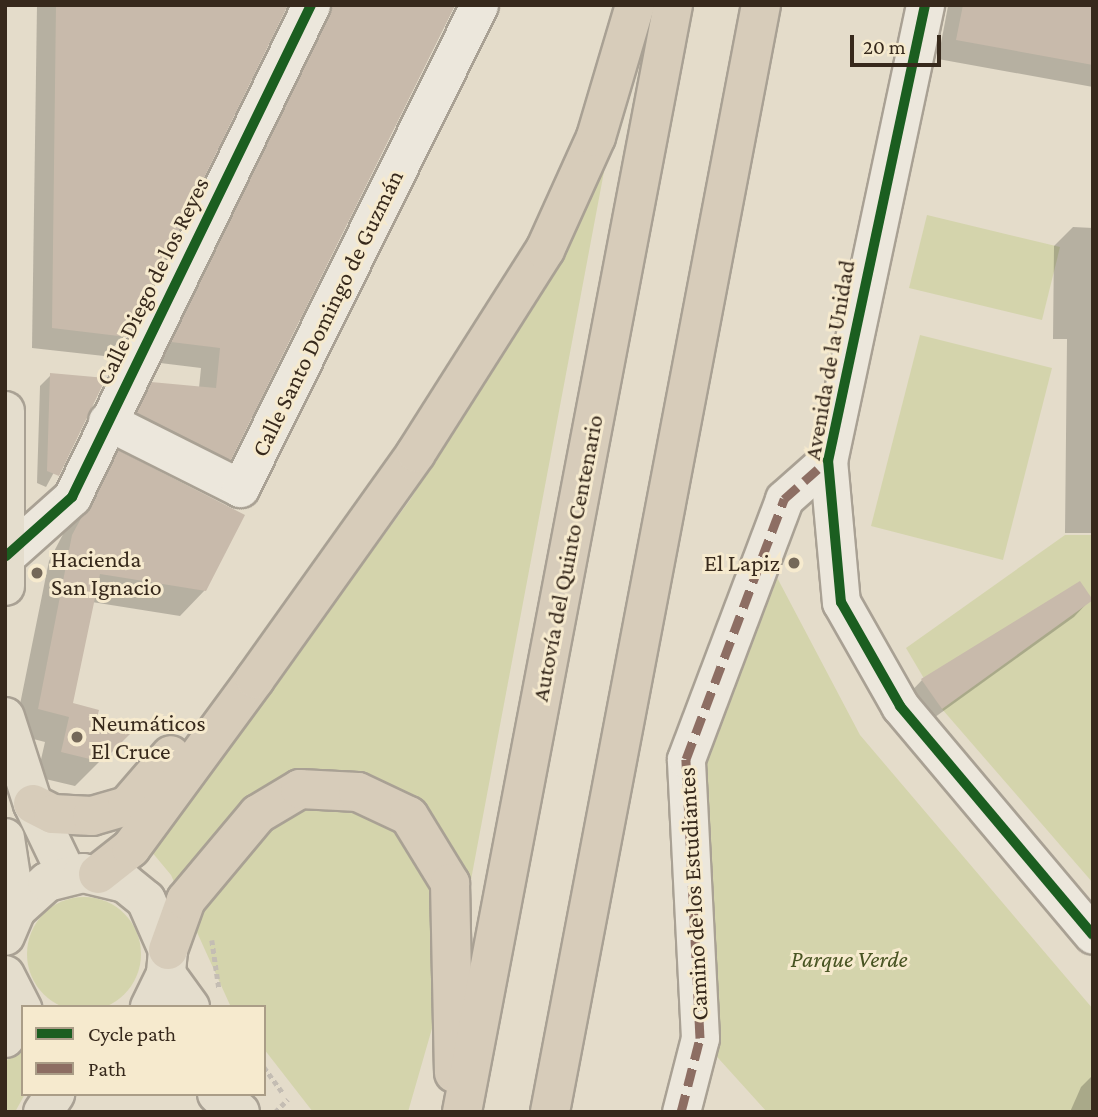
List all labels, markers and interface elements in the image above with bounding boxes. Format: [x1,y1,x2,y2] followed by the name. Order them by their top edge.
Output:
[853,21,944,65] scale bar
[863,35,906,59] text: 20 m
[245,165,409,461] street label: Calle Santo Domingo de Guzmán
[89,172,215,390] street label: Calle Diego de los Reyes
[797,258,861,462] street label: Avenida de la Unidad
[525,412,609,704] street label: Autovía del Quinto Centenario
[51,545,162,601] place label: Hacienda San Ignacio
[704,549,780,577] place label: El Lapiz
[786,555,802,571] marker: El Lapiz
[29,565,45,581] marker: Hacienda San Ignacio
[91,709,206,765] place label: Neumáticos El Cruce
[69,729,85,745] marker: Neumáticos El Cruce
[672,767,714,1021] street label: Camino de los Estudiantes
[790,945,908,973] park label: Parque Verde
[21,1005,266,1096] legend
[88,1022,176,1046] text: Cycle path
[88,1057,126,1081] text: Path

